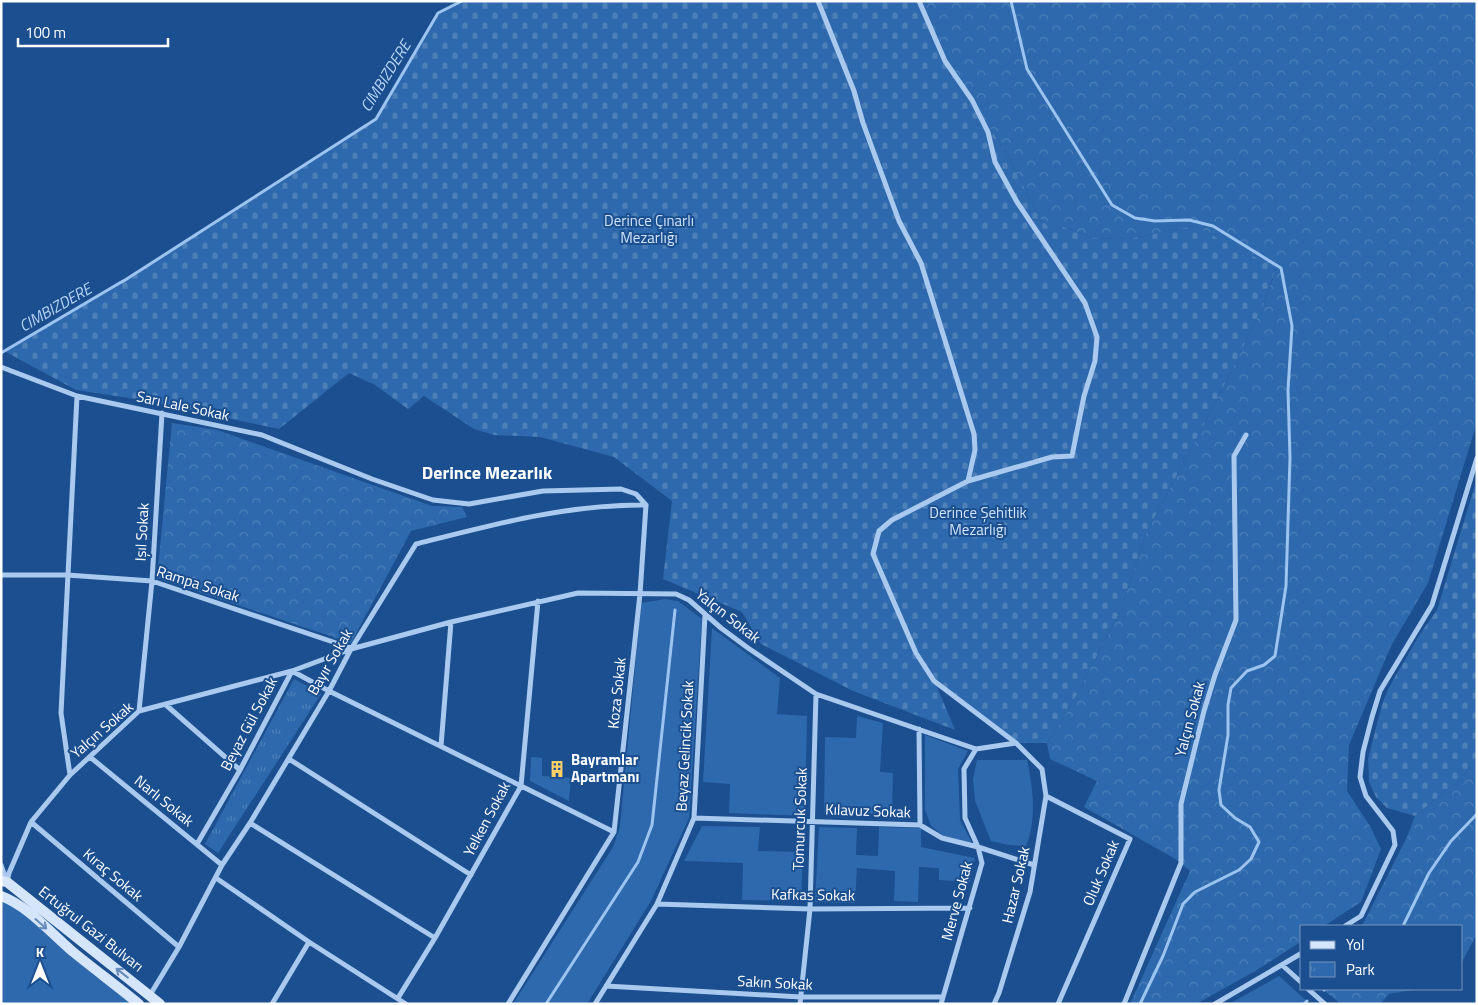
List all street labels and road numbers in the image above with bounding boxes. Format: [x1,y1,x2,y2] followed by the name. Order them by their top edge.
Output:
[135,384,232,427] street label: Sarı Lale Sokak
[128,502,155,562] street label: Işıl Sokak
[154,559,243,608] street label: Rampa Sokak
[691,583,766,648] street label: Yalçın Sokak
[301,624,358,699] street label: Bayır Sokak
[601,656,632,730] street label: Koza Sokak
[214,673,283,775] street label: Beyaz Gül Sokak
[1168,679,1211,759] street label: Yalçın Sokak
[670,680,699,812] street label: Beyaz Gelincik Sokak
[65,696,138,764] street label: Yalçın Sokak
[786,767,813,871] street label: Tomurcuk Sokak
[130,769,199,832] street label: Narlı Sokak
[457,777,516,860] street label: Yelken Sokak
[825,798,911,823] street label: Kılavuz Sokak
[1076,836,1125,909] street label: Oluk Sokak
[78,843,148,907] street label: Kıraç Sokak
[995,844,1036,926] street label: Hazar Sokak
[935,859,978,943] street label: Merve Sokak
[34,880,149,977] street label: Ertuğrul Gazi Bulvarı
[771,882,855,907] street label: Kafkas Sokak
[737,969,813,996] street label: Sakın Sokak

